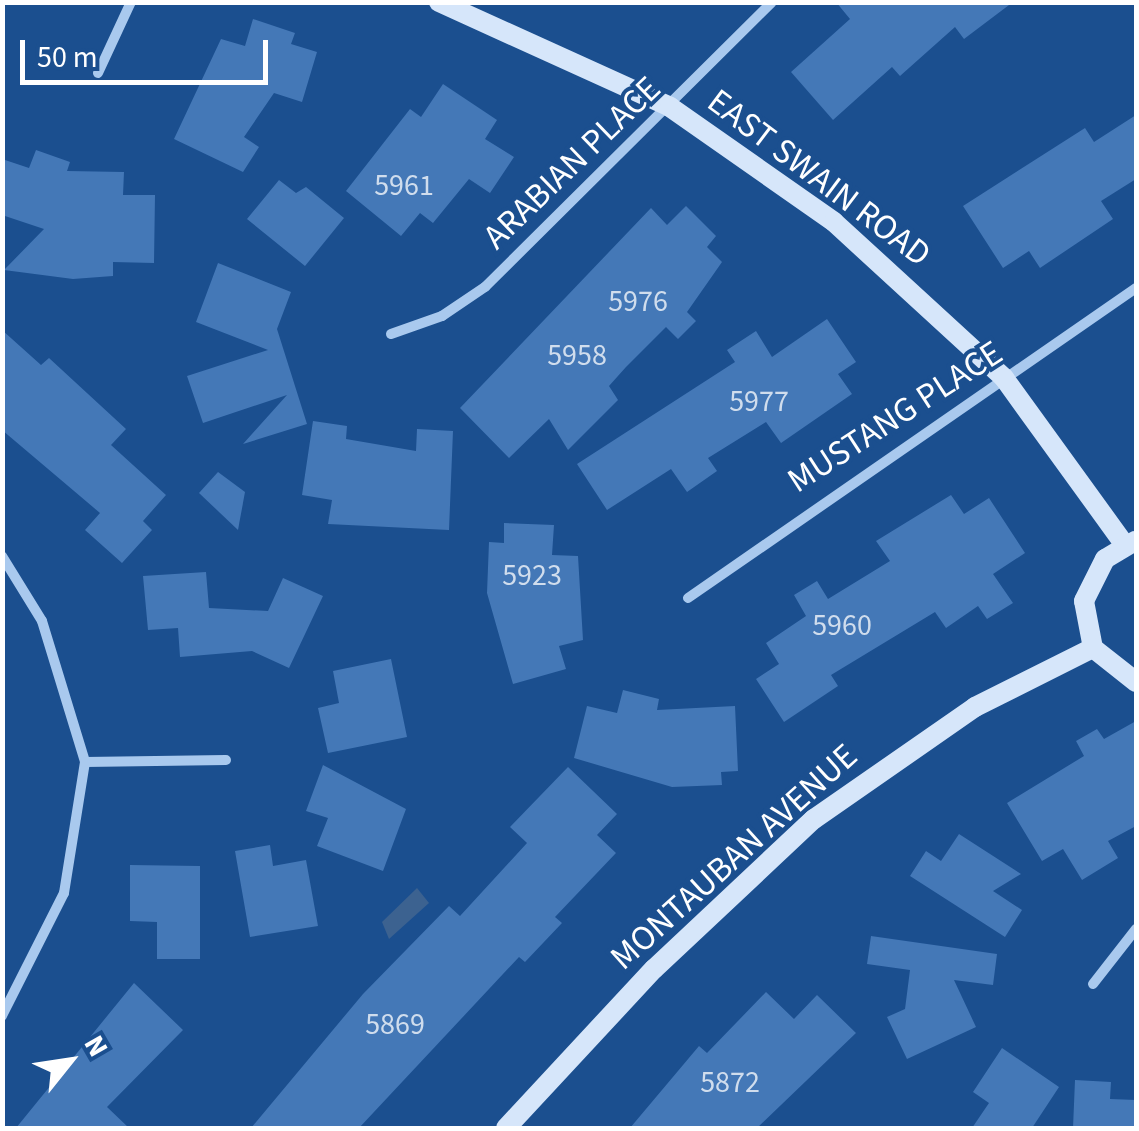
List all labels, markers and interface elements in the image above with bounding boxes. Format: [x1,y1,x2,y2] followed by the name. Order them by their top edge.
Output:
[25,20,272,82] scale bar
[37,36,98,79] text: 50 m
[475,68,669,258] street label: ARABIAN PLACE
[699,80,939,276] street label: EAST SWAIN ROAD
[374,168,434,204] house number: 5961
[608,284,668,320] house number: 5976
[780,332,1010,502] street label: MUSTANG PLACE
[547,338,607,374] house number: 5958
[729,384,789,420] house number: 5977
[502,558,562,594] house number: 5923
[812,608,872,644] house number: 5960
[602,735,866,979] street label: MONTAUBAN AVENUE
[365,1007,425,1043] house number: 5869
[20,1011,120,1111] north arrow
[74,1028,118,1064] text: N
[700,1065,760,1101] house number: 5872

